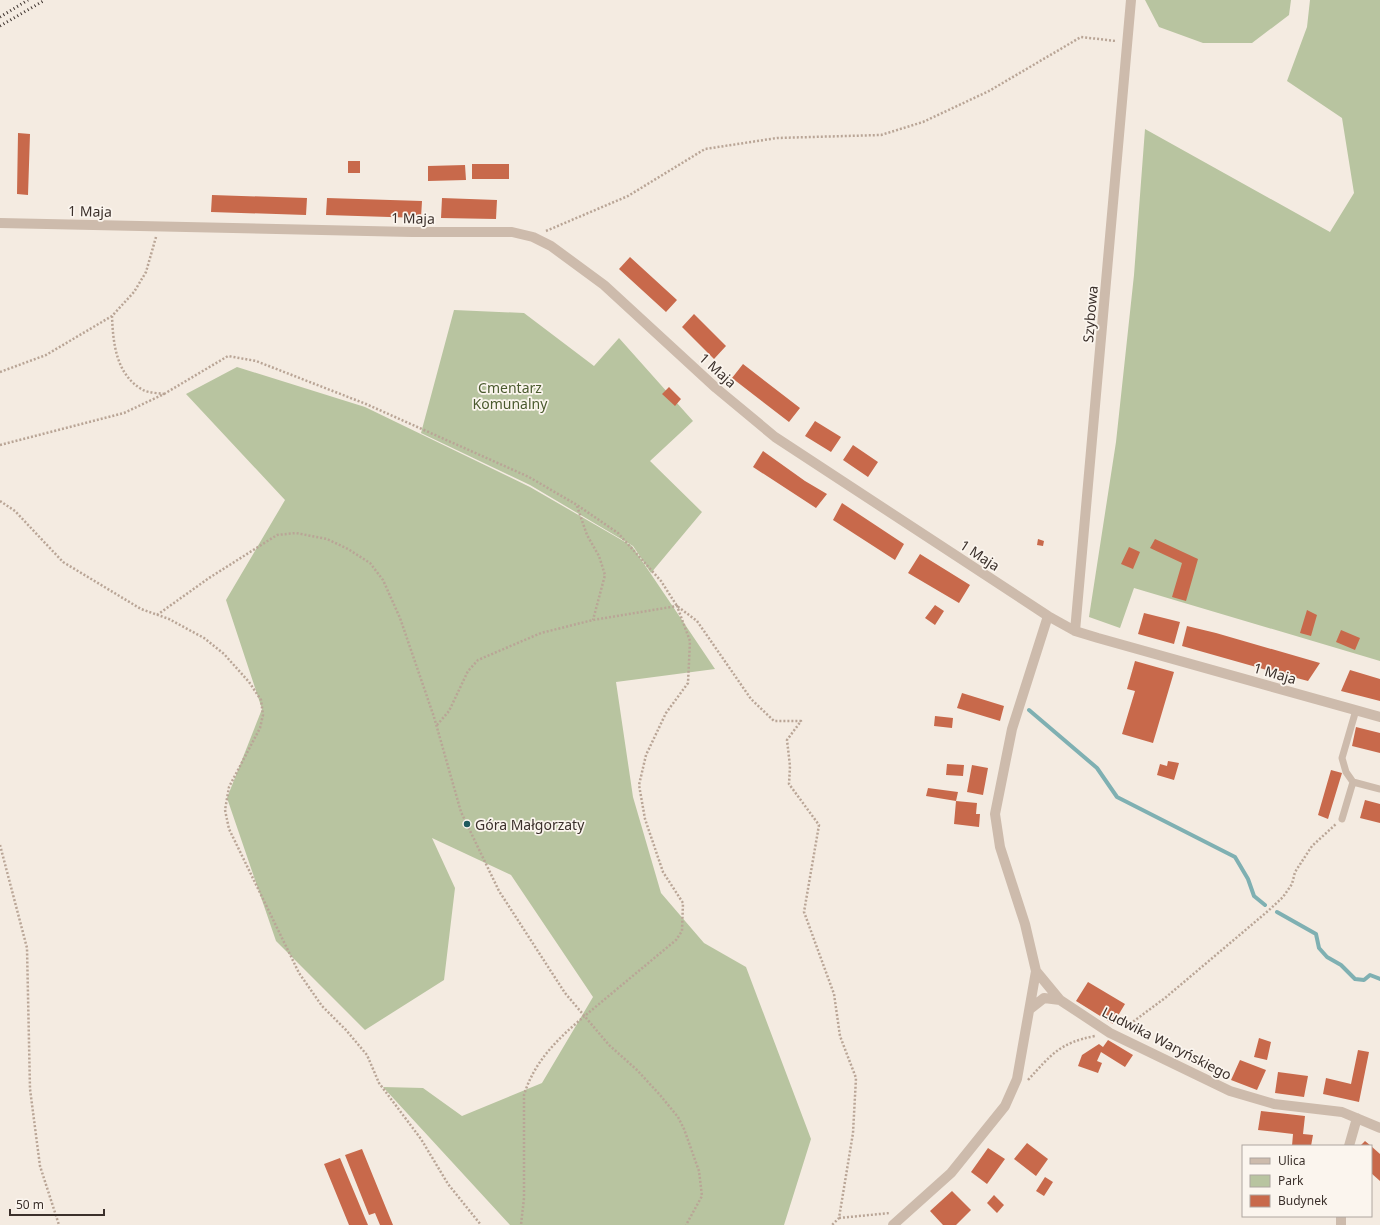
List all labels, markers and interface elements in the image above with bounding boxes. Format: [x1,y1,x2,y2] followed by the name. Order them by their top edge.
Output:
[68,201,112,221] street label: 1 Maja
[391,208,435,228] street label: 1 Maja
[1078,285,1102,343] street label: Szybowa
[695,348,741,392] street label: 1 Maja
[473,378,548,413] park label: Cmentarz Komunalny
[957,535,1003,575] street label: 1 Maja
[1251,658,1299,688] street label: 1 Maja
[475,815,585,834] place label: Góra Małgorzaty
[462,819,472,829] marker: Góra Małgorzaty
[1099,1002,1235,1084] street label: Ludwika Waryńskiego
[1242,1145,1372,1217] legend
[1278,1152,1305,1169] text: Ulica
[1278,1172,1304,1189] text: Park
[10,1191,104,1217] scale bar
[1278,1192,1328,1209] text: Budynek
[16,1196,44,1213] text: 50 m

